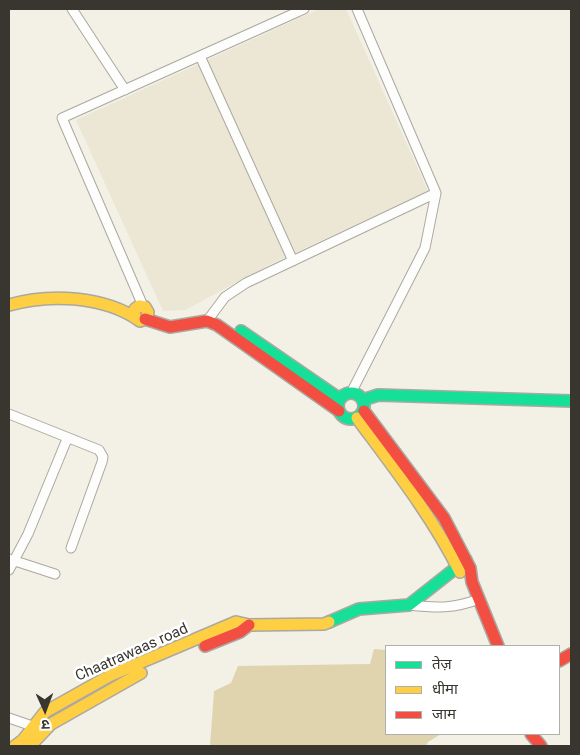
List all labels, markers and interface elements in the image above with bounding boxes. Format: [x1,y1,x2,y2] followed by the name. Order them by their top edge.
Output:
[73,620,191,686] street label: Chaatrawaas road
[385,645,560,735] legend
[432,655,452,673] text: तेज़
[432,680,458,698] text: धीमा
[20,685,70,735] north arrow
[432,705,456,723] text: जाम
[41,717,50,733] text: उ

